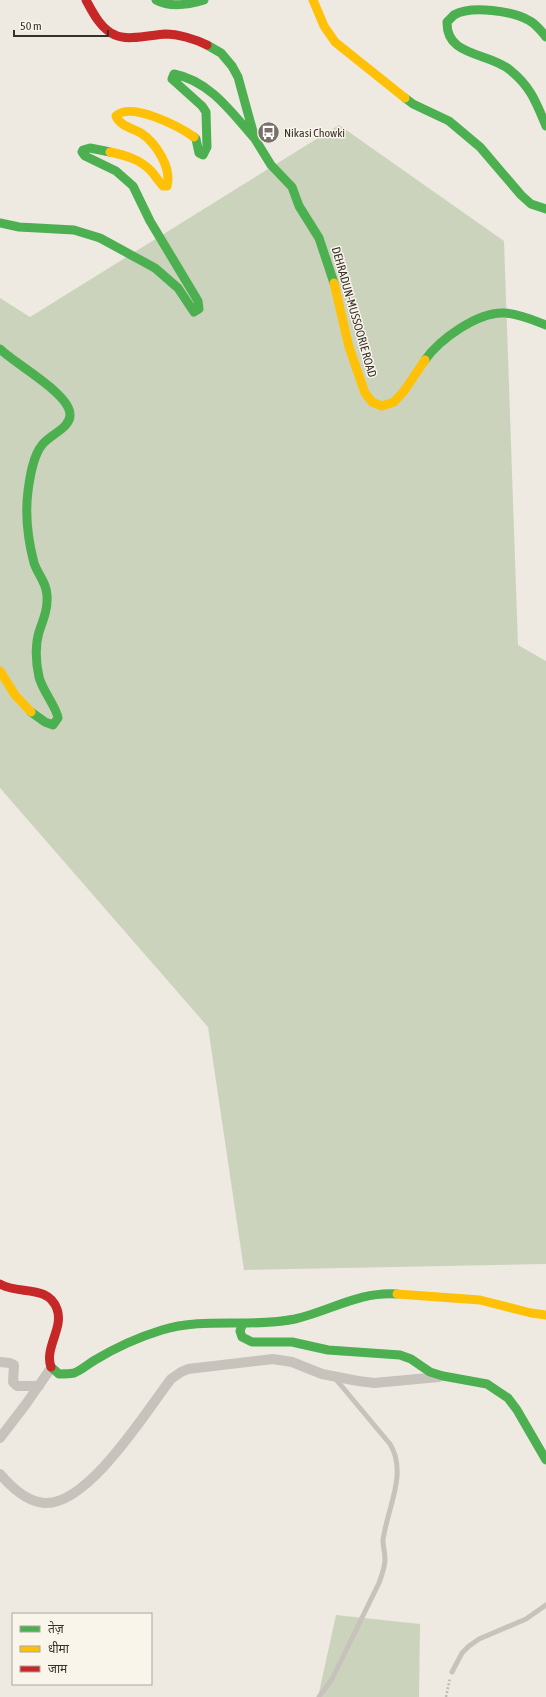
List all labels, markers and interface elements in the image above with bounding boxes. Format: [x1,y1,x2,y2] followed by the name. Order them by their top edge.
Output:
[14,12,108,38] scale bar
[20,19,42,33] text: 50 m
[255,120,281,146] bus stop icon: Nikasi Chowki
[284,126,345,140] place label: Nikasi Chowki
[329,245,379,379] street label: DEHRADUN-MUSSOORIE ROAD
[12,1613,152,1685] legend
[48,1621,65,1636] text: तेज़
[48,1641,70,1656] text: धीमा
[48,1662,68,1676] text: जाम

